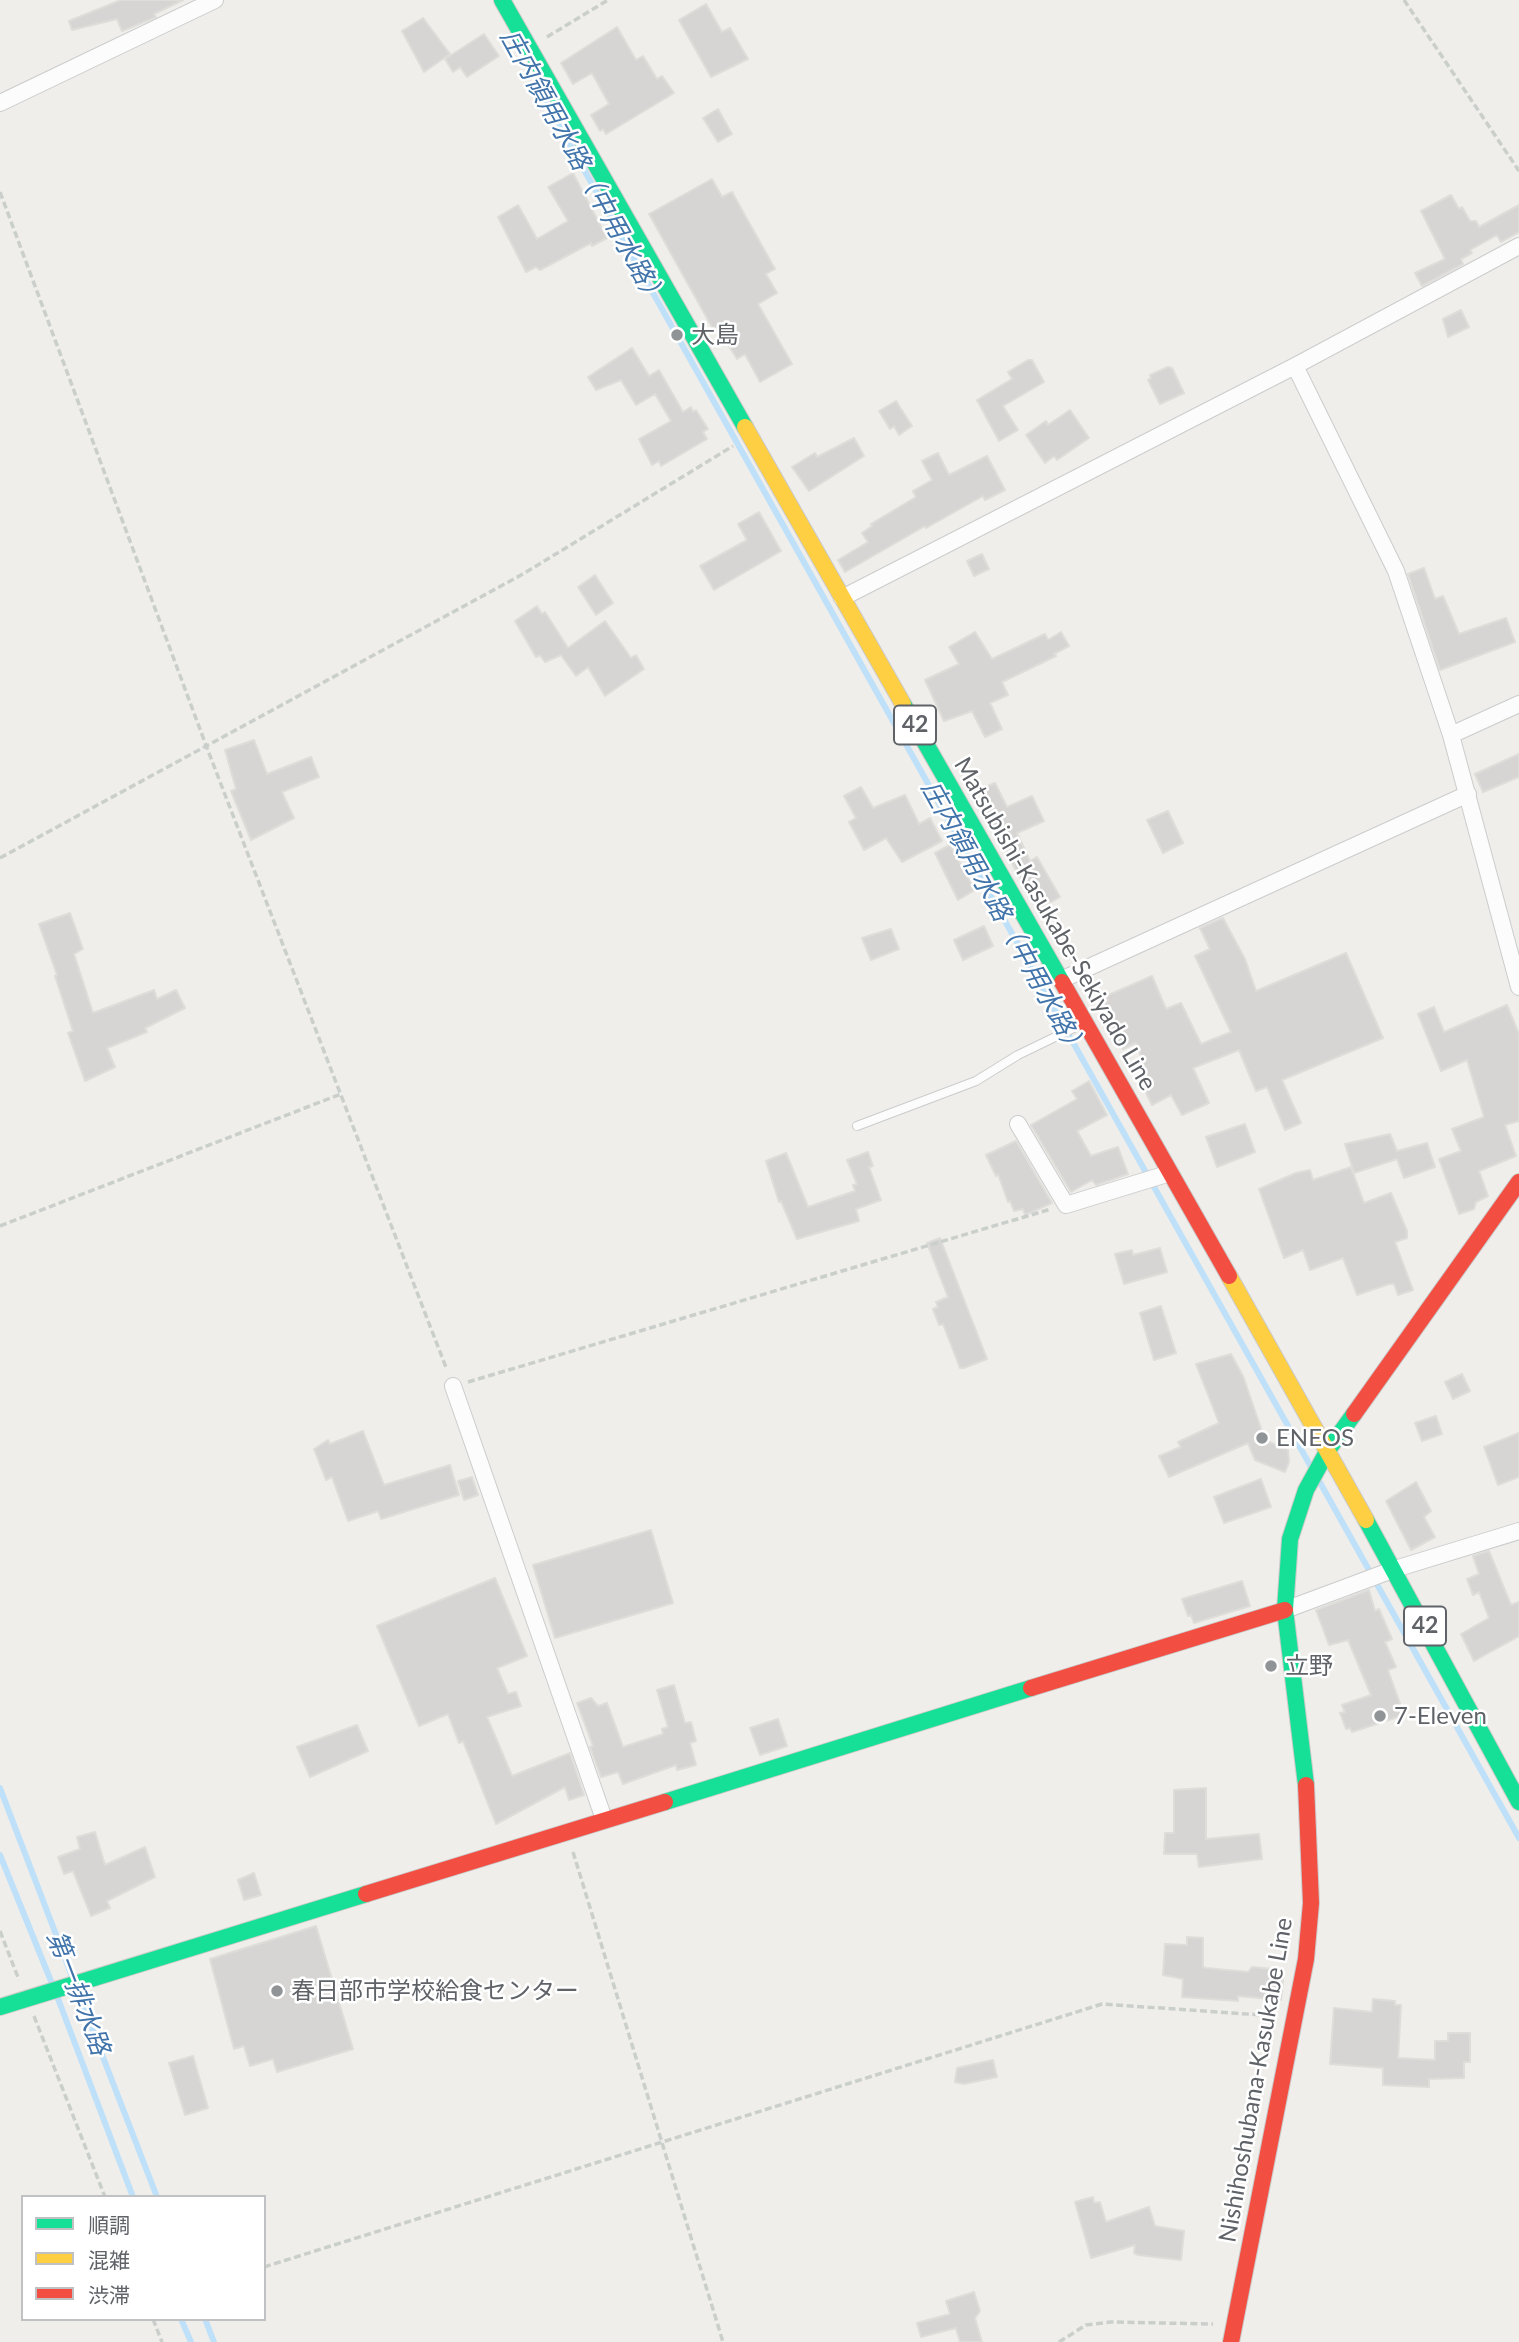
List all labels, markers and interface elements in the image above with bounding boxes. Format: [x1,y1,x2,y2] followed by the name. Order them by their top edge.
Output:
[494,24,672,312] water label: 庄内領用水路（中用水路）
[691,321,739,349] place label: 大島
[669,327,685,343] marker: 大島
[894,706,936,744] road number: 42
[948,753,1162,1095] street label: Matsubishi-Kasukabe-Sekiyado Line
[915,775,1093,1063] water label: 庄内領用水路（中用水路）
[1276,1424,1354,1452] place label: ENEOS
[1254,1430,1270,1446] marker: ENEOS
[1404,1606,1446,1646] road number: 42
[1285,1652,1333,1680] place label: 立野
[1263,1658,1279,1674] marker: 立野
[1394,1702,1487,1730] place label: 7-Eleven
[1372,1708,1388,1724] marker: 7-Eleven
[1213,1915,1299,2245] street label: Nishihoshubana-Kasukabe Line
[40,1927,116,2059] water label: 第一排水路
[291,1977,579,2005] place label: 春日部市学校給食センター
[269,1983,285,1999] marker: 春日部市学校給食センター
[21,2195,266,2321] legend
[88,2212,130,2237] text: 順調
[88,2247,130,2272] text: 混雑
[88,2282,130,2307] text: 渋滞

